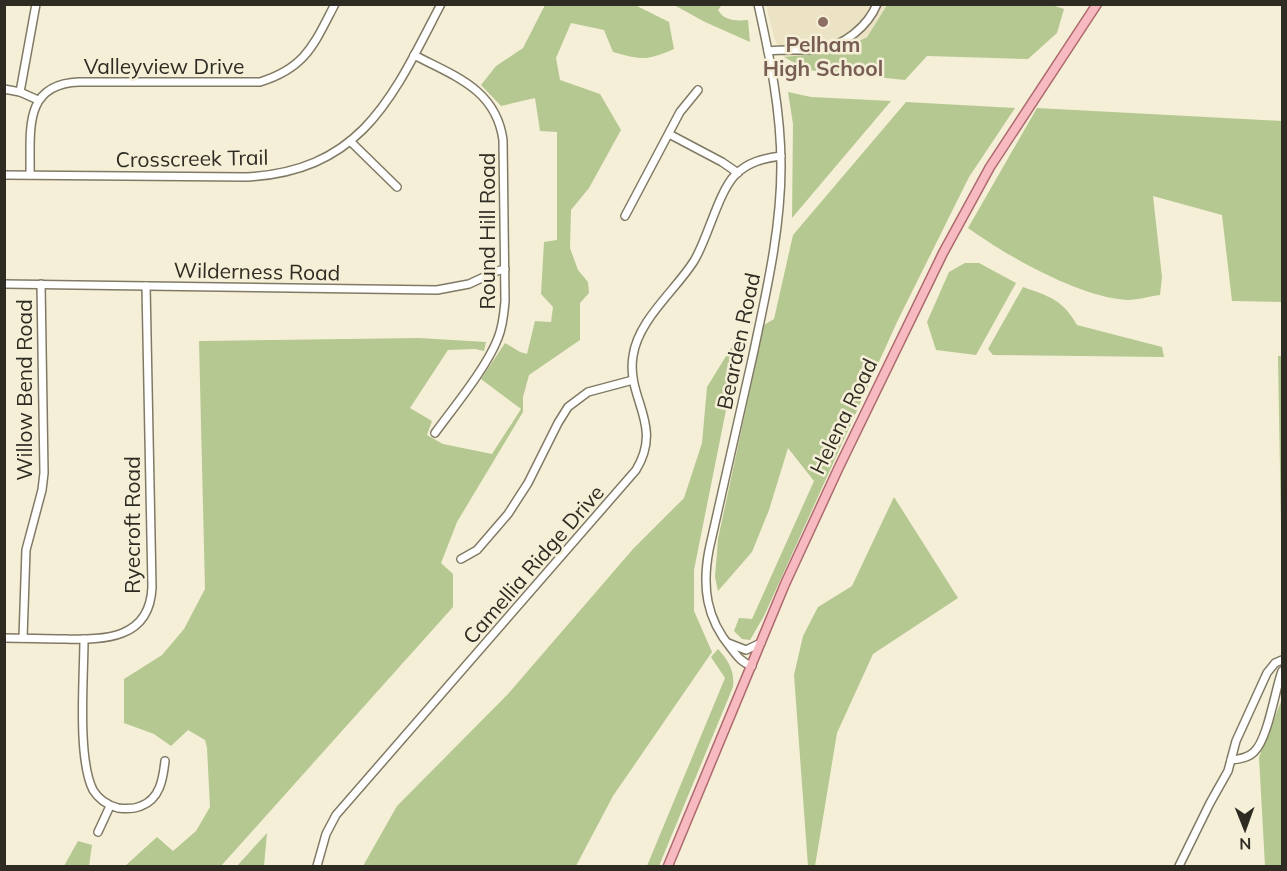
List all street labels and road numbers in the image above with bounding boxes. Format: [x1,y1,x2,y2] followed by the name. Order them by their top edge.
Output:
[84,53,244,79] street label: Valleyview Drive
[115,144,269,172] street label: Crosscreek Trail
[474,153,500,309] street label: Round Hill Road
[174,257,340,285] street label: Wilderness Road
[711,270,765,412] street label: Bearden Road
[11,299,37,481] street label: Willow Bend Road
[804,354,882,478] street label: Helena Road
[119,456,145,594] street label: Ryecroft Road
[457,479,609,649] street label: Camellia Ridge Drive

